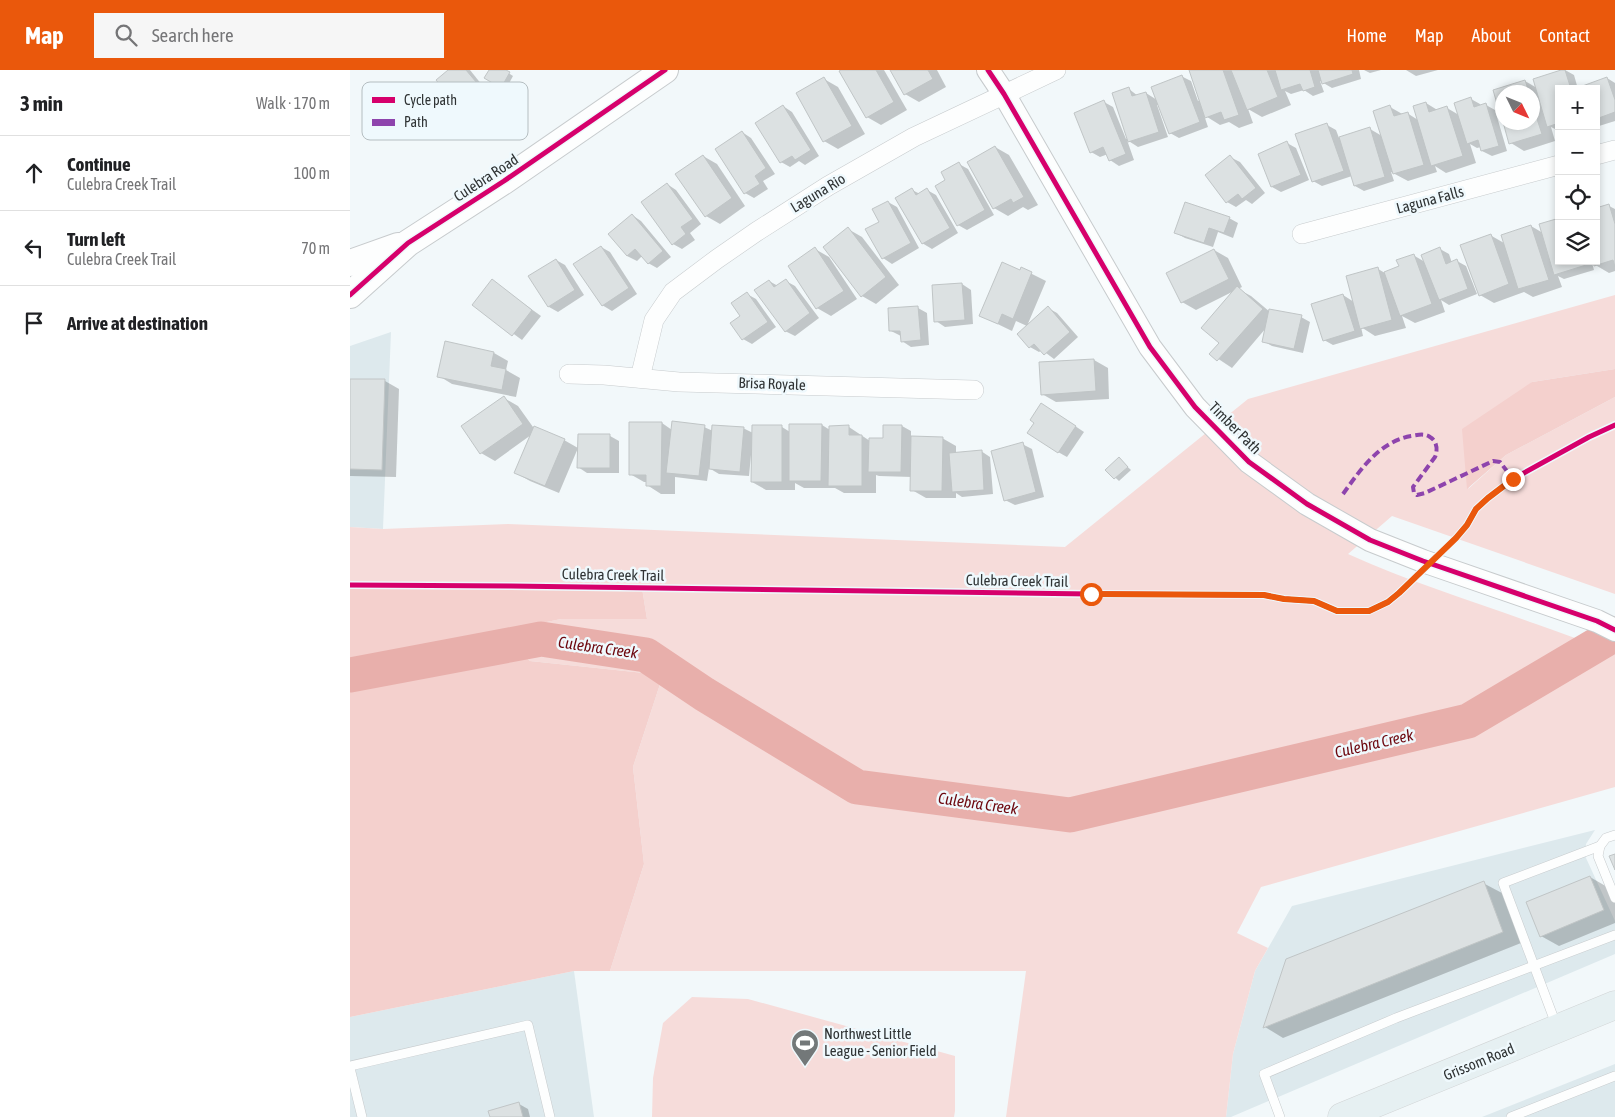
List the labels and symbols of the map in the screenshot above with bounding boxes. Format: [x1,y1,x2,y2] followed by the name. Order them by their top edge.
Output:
[362,82,528,140] legend
[1495,85,1540,130] north arrow
[404,92,457,108] text: Cycle path
[404,114,428,130] text: Path
[450,150,521,205] street label: Culebra Road
[787,170,848,216] street label: Laguna Rio
[1394,182,1465,217] street label: Laguna Falls
[738,374,806,393] street label: Brisa Royale
[1206,398,1265,457] street label: Timber Path
[1502,468,1525,491] route end
[562,565,664,584] street label: Culebra Creek Trail
[966,571,1068,590] street label: Culebra Creek Trail
[1080,583,1103,606] route start
[557,632,640,662] water label: Culebra Creek
[1333,725,1416,761] water label: Culebra Creek
[937,788,1020,818] water label: Culebra Creek
[824,1025,937,1059] place label: Northwest Little League - Senior Field
[790,1028,820,1067] sports icon: Northwest Little League - Senior Field
[1441,1040,1517,1083] street label: Grissom Road

